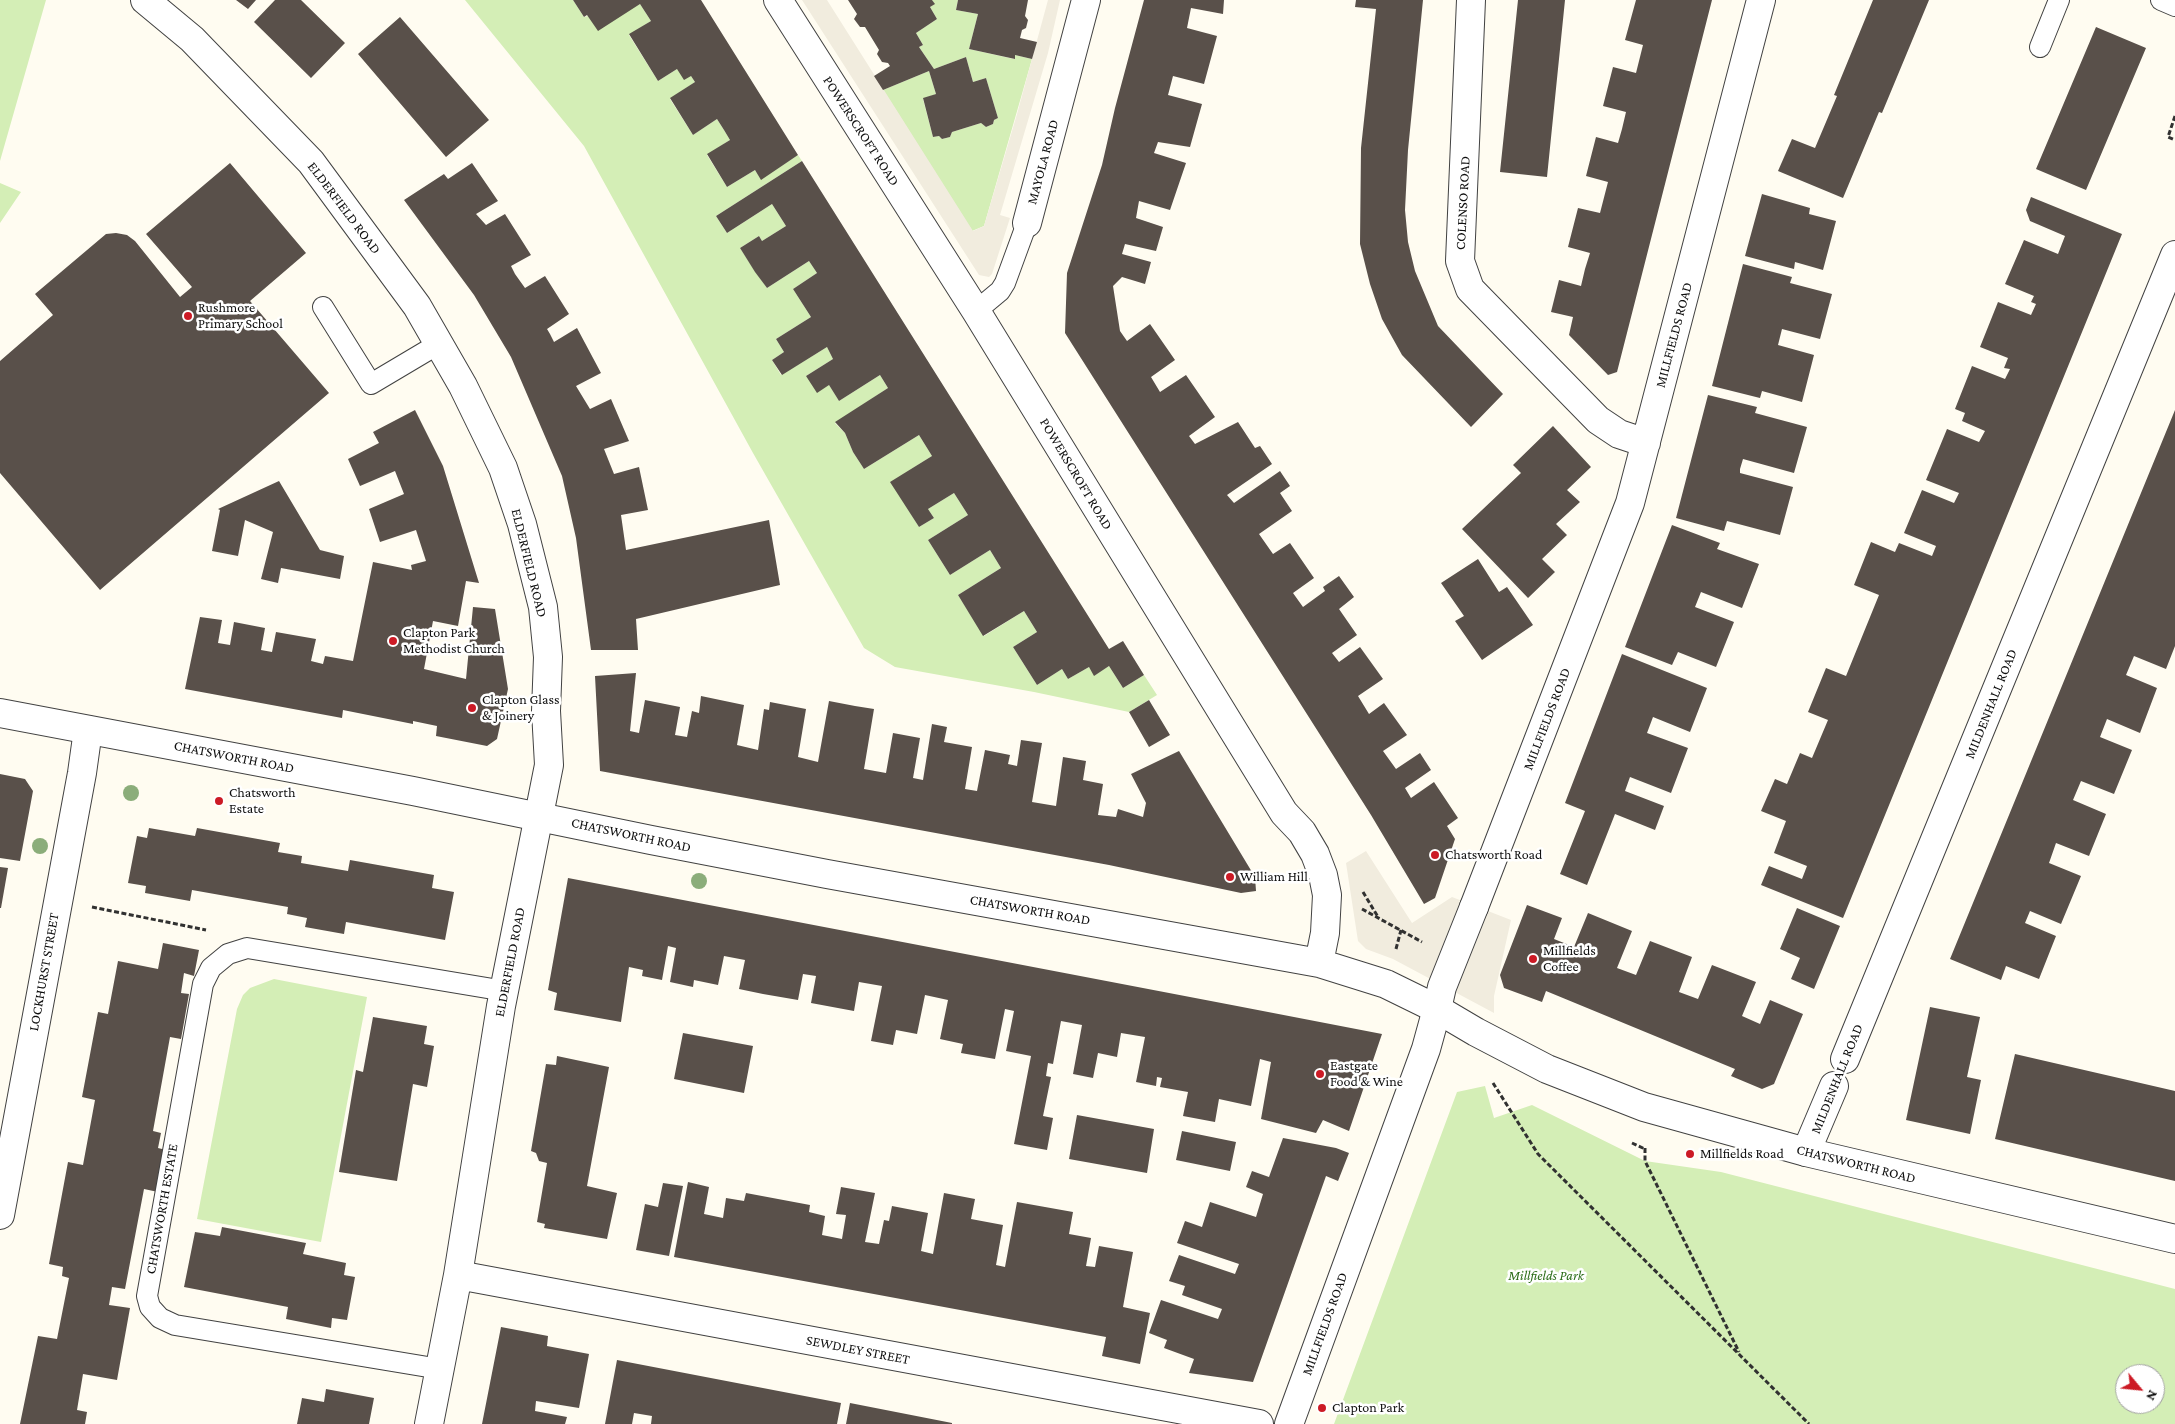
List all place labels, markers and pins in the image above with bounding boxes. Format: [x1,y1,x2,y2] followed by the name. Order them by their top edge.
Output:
[198,300,283,332] place label: Rushmore Primary School
[182,310,194,322] marker: Rushmore Primary School
[403,625,505,658] place label: Clapton Park Methodist Church
[387,635,399,647] marker: Clapton Park Methodist Church
[482,692,559,724] place label: Clapton Glass & Joinery
[466,702,478,714] marker: Clapton Glass & Joinery
[229,785,295,818] place label: Chatsworth Estate
[213,795,225,807] marker: Chatsworth Estate
[1445,847,1542,863] place label: Chatsworth Road
[1429,849,1441,861] marker: Chatsworth Road
[1240,869,1308,885] place label: William Hill
[1224,871,1236,883] marker: William Hill
[1543,943,1596,976] place label: Millfields Coffee
[1527,953,1539,965] marker: Millfields Coffee
[1330,1058,1403,1090] place label: Eastgate Food & Wine
[1314,1068,1326,1080] marker: Eastgate Food & Wine
[1700,1146,1784,1162] place label: Millfields Road
[1684,1148,1696,1160] marker: Millfields Road
[1332,1400,1404,1416] place label: Clapton Park
[1316,1402,1328,1414] marker: Clapton Park

